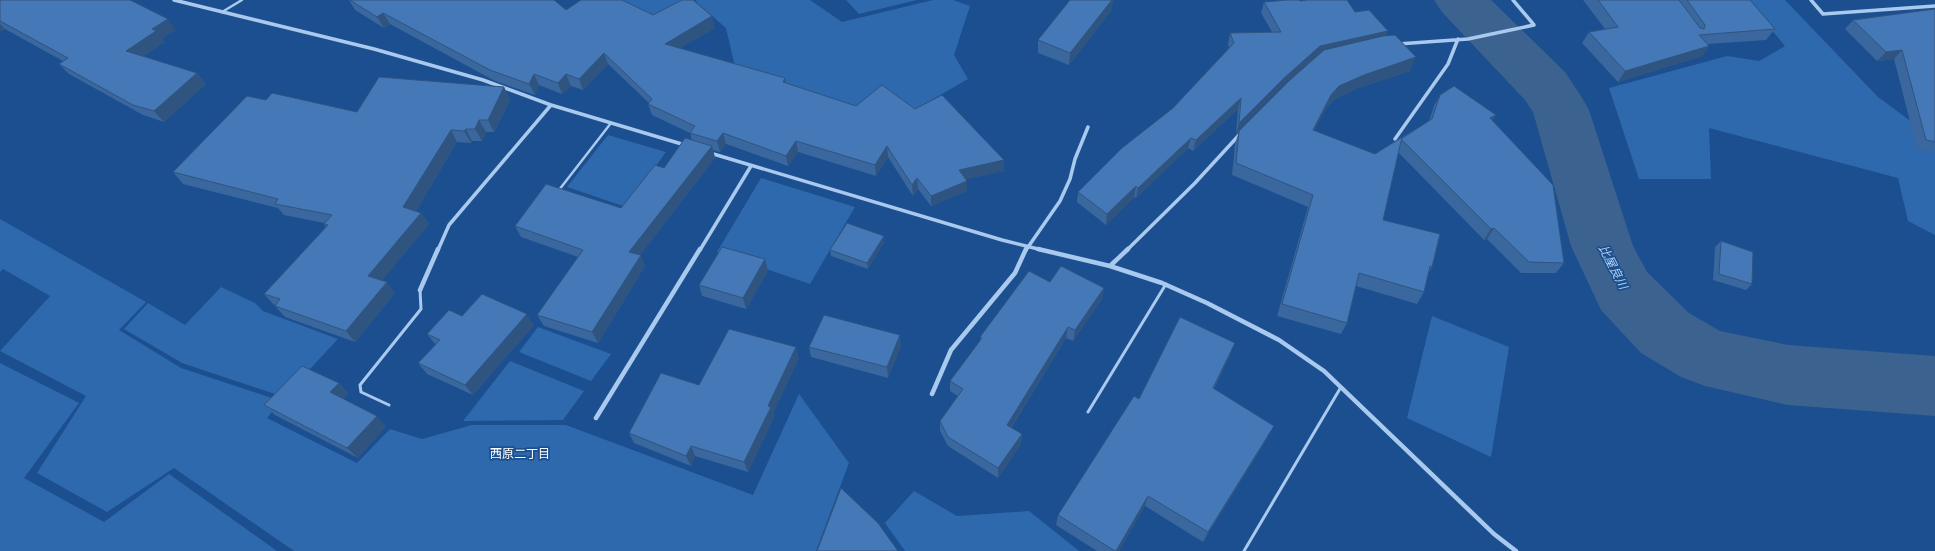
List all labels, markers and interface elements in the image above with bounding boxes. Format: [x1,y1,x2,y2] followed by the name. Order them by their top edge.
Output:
[1595,242,1631,294] water label: 比屋良川
[490,447,550,462] district label: 西原二丁目

